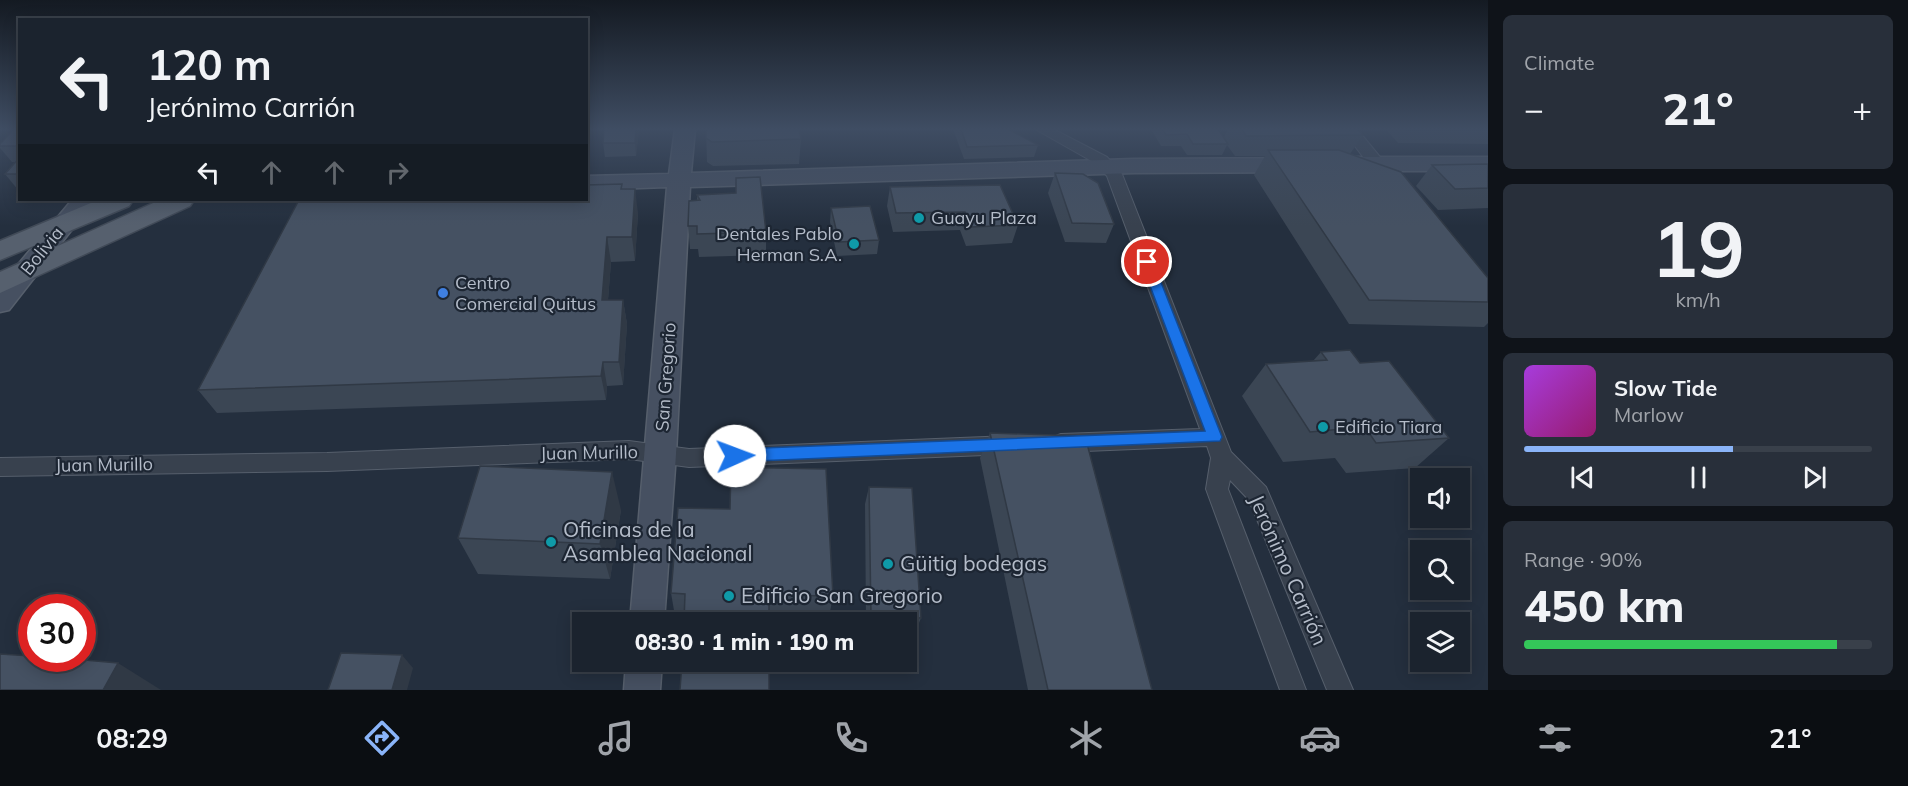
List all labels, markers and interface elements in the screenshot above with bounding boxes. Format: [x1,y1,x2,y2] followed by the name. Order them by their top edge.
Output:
[147,38,272,91] text: 120 m
[48,42,126,120] icon: left
[1524,50,1595,75] text: Climate
[1662,80,1734,136] text: 21°
[1524,88,1544,129] text: −
[1852,88,1872,129] text: +
[147,90,356,124] text: Jerónimo Carrión
[192,156,225,189] icon: left
[255,156,288,189] icon: ahead
[318,156,351,189] icon: ahead
[381,156,414,189] icon: right
[1651,199,1745,297] text: 19
[931,206,1037,229] place label: Guayu Plaza
[912,211,926,225] marker: Guayu Plaza
[15,222,68,280] street label: Bolivia
[716,222,842,266] place label: Dentales Pablo Herman S.A.
[1121,236,1172,287] pin
[847,237,861,251] marker: Dentales Pablo Herman S.A.
[1130,245,1163,278] icon: arrive
[455,271,596,315] place label: Centro Comercial Quitus
[436,286,450,300] marker: Centro Comercial Quitus
[1675,287,1721,312] text: km/h
[650,322,681,432] street label: San Gregorio
[1614,374,1717,402] text: Slow Tide
[1614,402,1684,427] text: Marlow
[1335,415,1442,438] place label: Edificio Tiara
[1316,420,1330,434] marker: Edificio Tiara
[703,424,767,488] position arrow
[540,440,638,465] street label: Juan Murillo
[55,452,153,477] street label: Juan Murillo
[1566,461,1599,494] icon: previous
[1682,461,1715,494] icon: pause
[1798,461,1831,494] icon: next
[1410,468,1470,672] map controls
[1410,468,1470,528] button: sound
[1244,490,1334,649] street label: Jerónimo Carrión
[563,516,752,566] place label: Oficinas de la Asamblea Nacional
[544,535,558,549] marker: Oficinas de la Asamblea Nacional
[1410,540,1470,600] button: search
[1524,547,1642,572] text: Range · 90%
[900,550,1047,576] place label: Güitig bodegas
[881,557,895,571] marker: Güitig bodegas
[1524,577,1685,633] text: 450 km
[741,582,943,608] place label: Edificio San Gregorio
[722,589,736,603] marker: Edificio San Gregorio
[18,594,96,672] speed limit sign: 30
[1410,612,1470,672] button: layers
[635,628,854,656] text: 08:30 · 1 min · 190 m
[361,717,403,759] icon: directions
[595,717,637,759] icon: music
[830,717,872,759] icon: phone
[1065,717,1107,759] icon: climate
[1299,717,1341,759] icon: car
[1534,717,1576,759] icon: filters
[96,721,168,755] text: 08:29
[1769,721,1812,755] text: 21°

